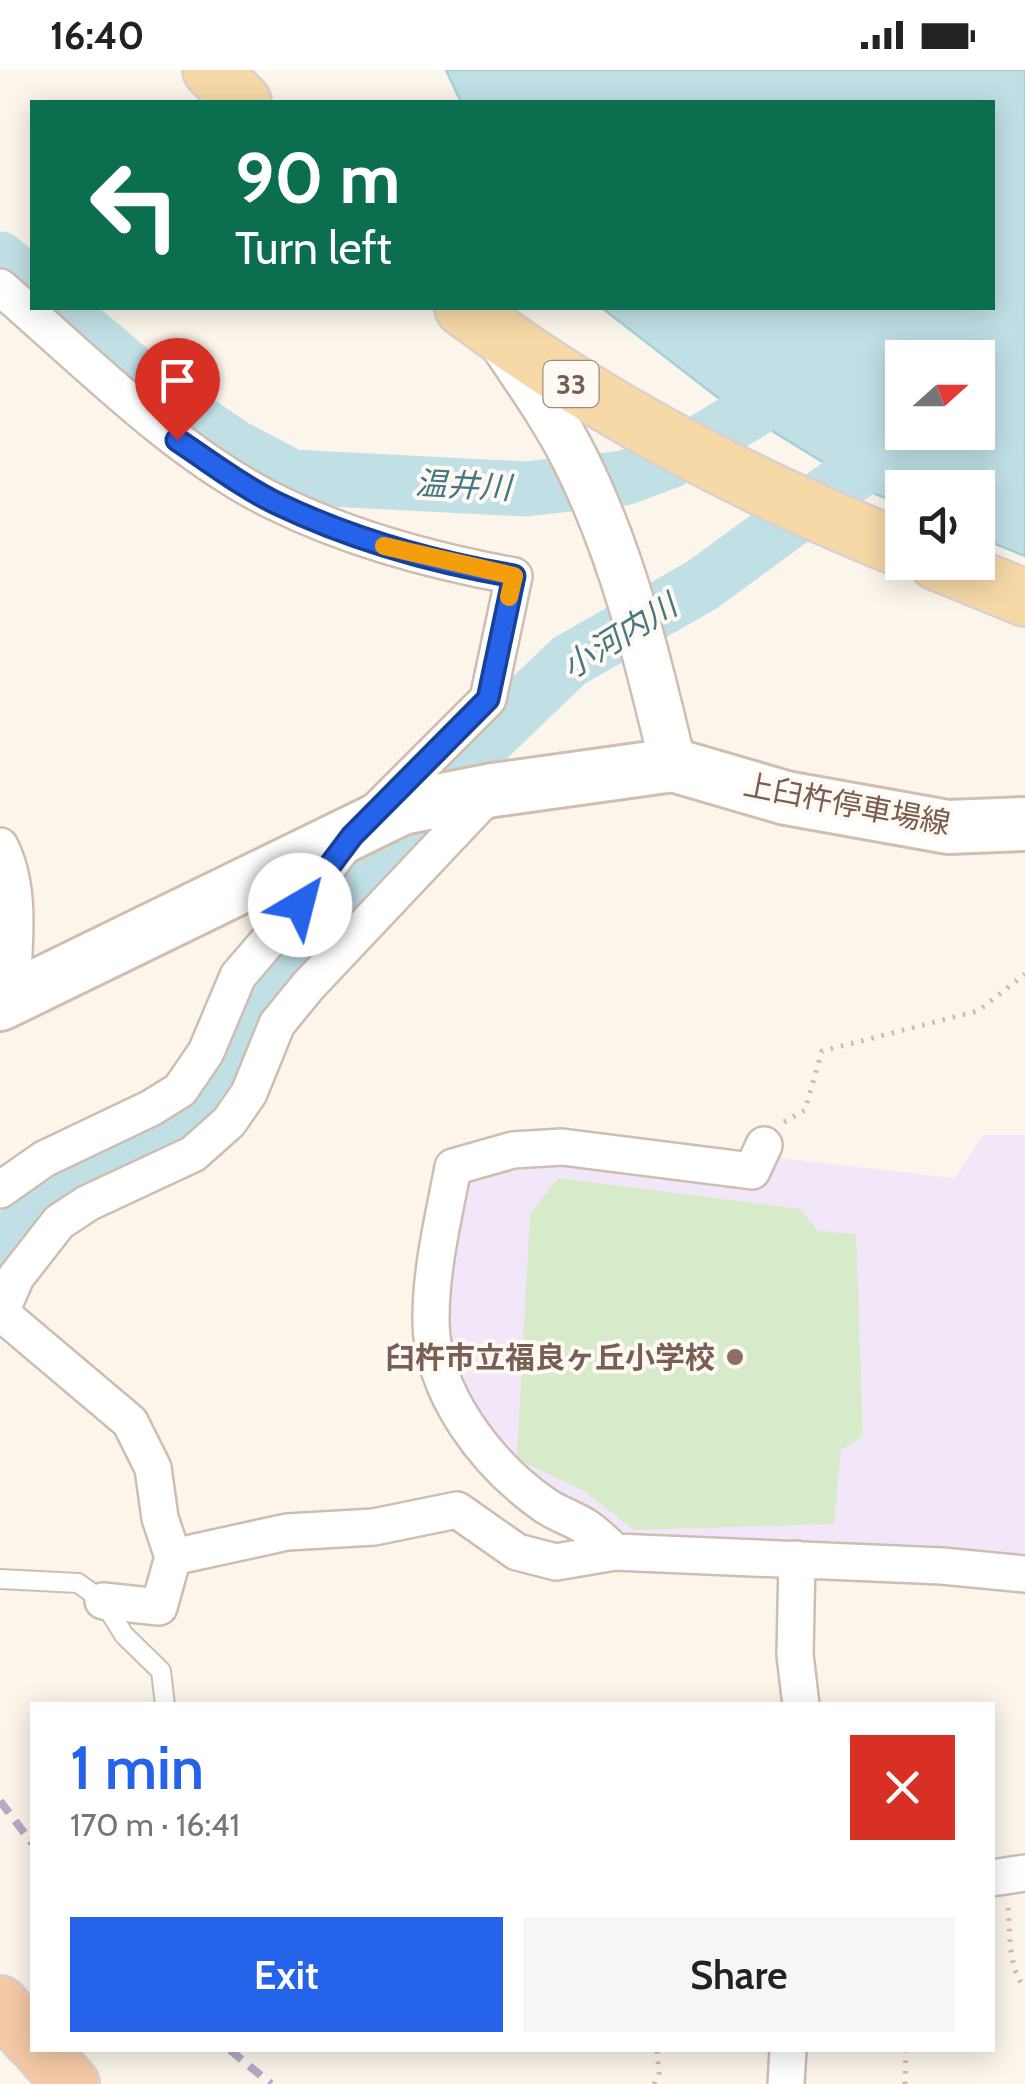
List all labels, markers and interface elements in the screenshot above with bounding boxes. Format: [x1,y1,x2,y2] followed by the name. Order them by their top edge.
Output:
[50,12,144,59] text: 16:40
[235,135,400,221] text: 90 m
[70,140,200,270] icon: left
[235,221,392,275] text: Turn left
[135,338,220,441] pin
[885,340,995,450] north arrow
[885,340,995,580] map controls
[150,353,205,408] icon: arrive
[544,361,598,407] road number: 33
[414,463,515,507] water label: 温井川
[885,470,995,580] button: sound
[554,584,686,686] water label: 小河内川
[740,766,954,842] street label: 上臼杵停車場線
[248,853,352,957] position arrow
[385,1339,715,1376] place label: 臼杵市立福良ヶ丘小学校
[724,1346,746,1368] marker: 臼杵市立福良ヶ丘小学校
[70,1731,204,1804] text: 1 min
[850,1735,955,1840] button: close
[70,1805,240,1844] text: 170 m · 16:41
[70,1917,503,2032] button: Exit
[523,1917,955,2032] button: Share

